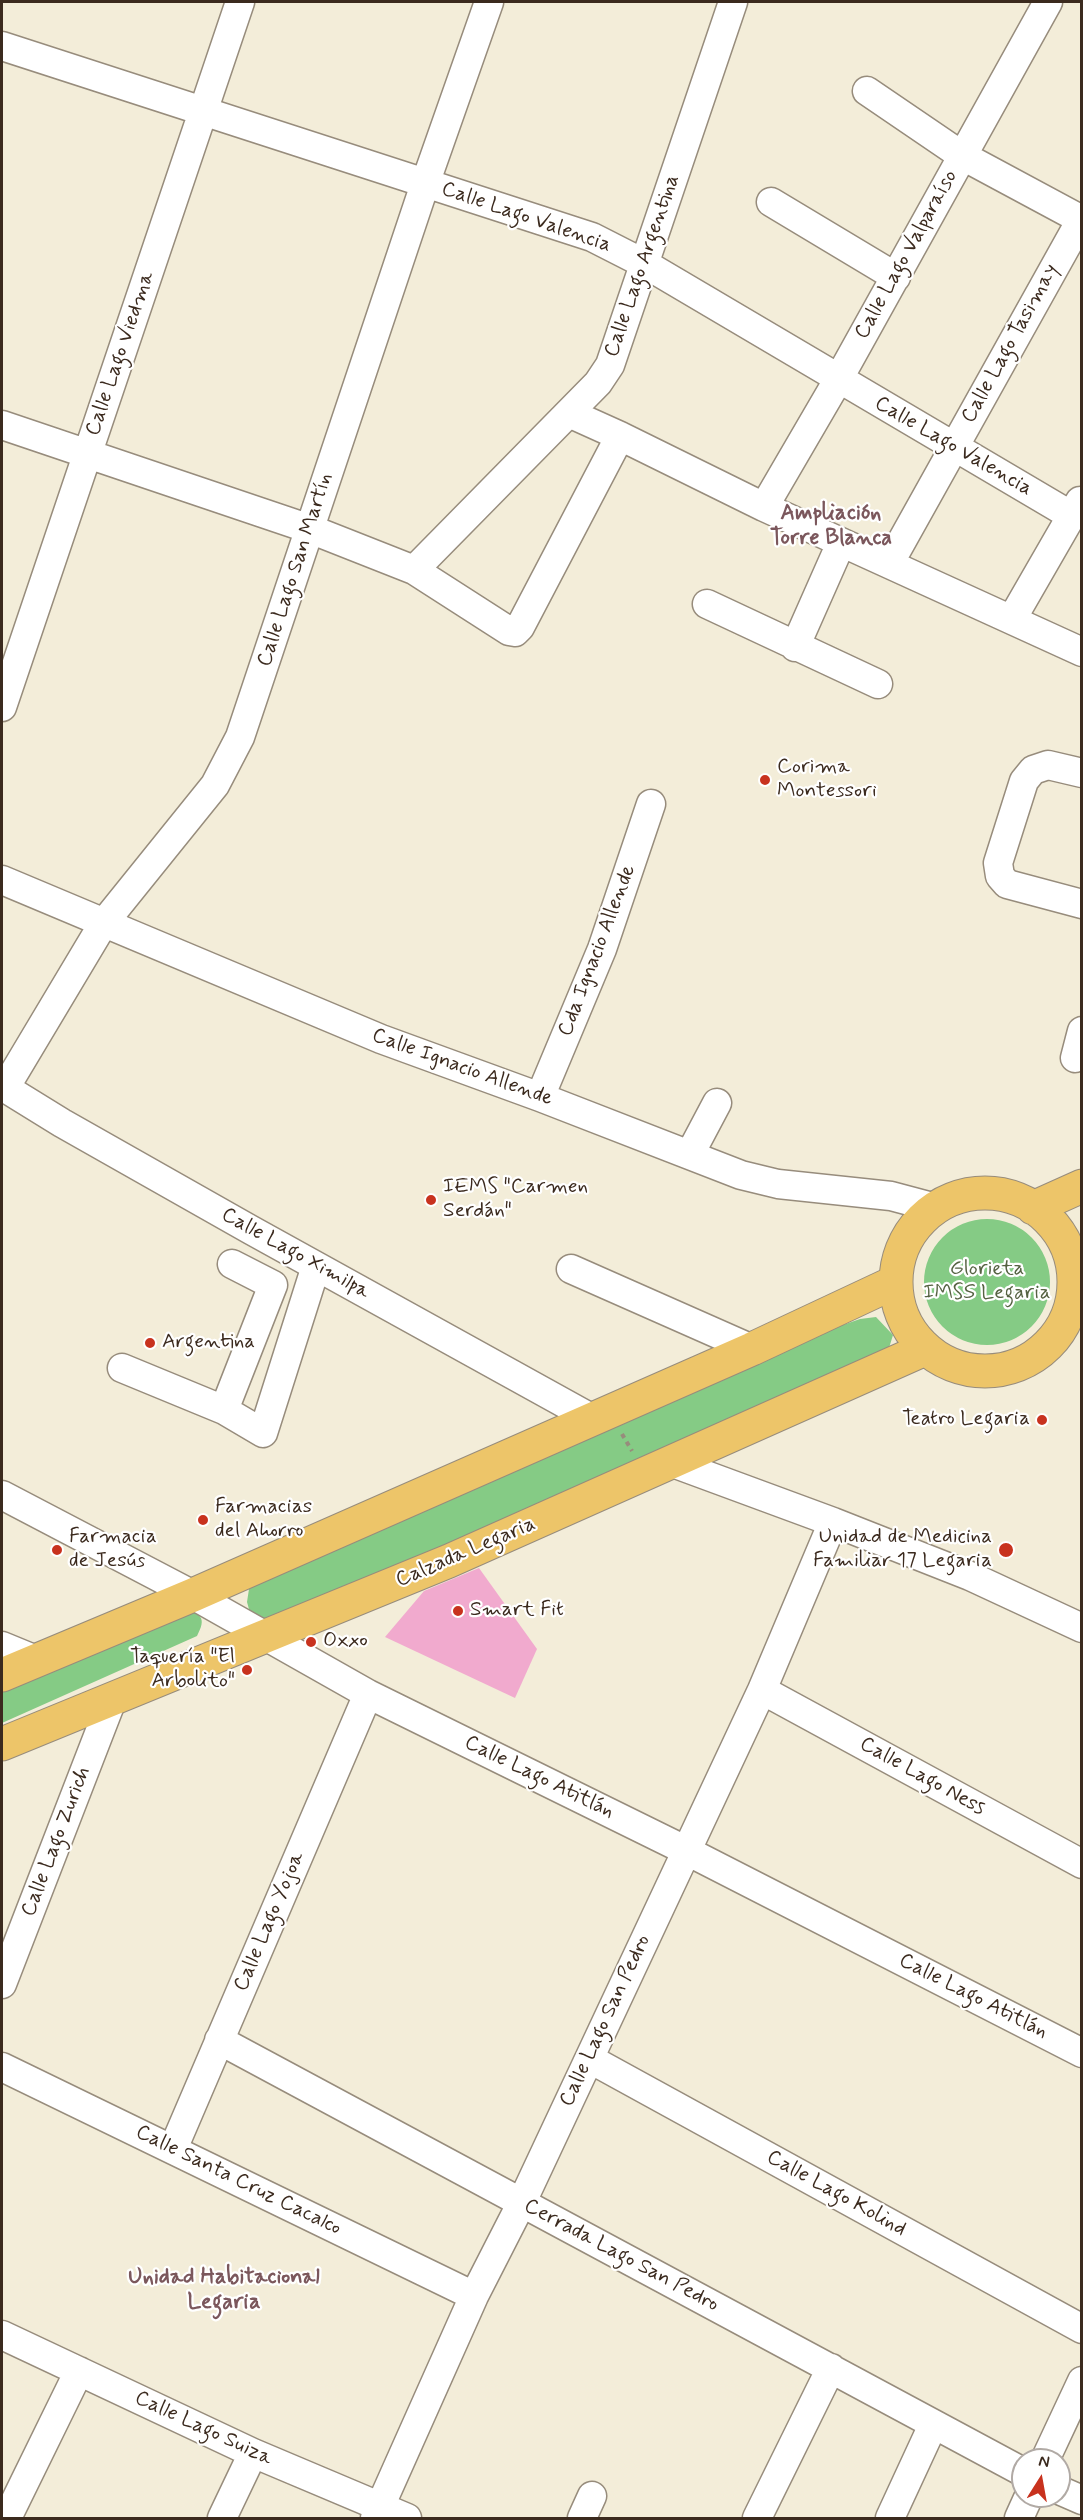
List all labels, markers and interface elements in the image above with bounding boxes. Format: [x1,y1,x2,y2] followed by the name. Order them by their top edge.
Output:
[850,166,964,344] street label: Calle Lago Valparaíso
[600,171,686,361] street label: Calle Lago Argentina
[438,177,614,259] street label: Calle Lago Valencia
[957,260,1065,428] street label: Calle Lago Tasimay
[81,269,161,439] street label: Calle Lago Viedma
[870,392,1036,502] street label: Calle Lago Valencia
[253,470,339,670] street label: Calle Lago San Martín
[770,501,892,552] district label: Ampliación Torre Blanca
[777,755,877,805] place label: Corima Montessori
[758,773,772,787] marker: Corima Montessori
[554,862,642,1040] street label: Cda Ignacio Allende
[368,1024,556,1112] street label: Calle Ignacio Allende
[443,1175,588,1225] place label: IEMS "Carmen Serdán"
[424,1193,438,1207] marker: IEMS "Carmen Serdán"
[216,1203,374,1305] street label: Calle Lago Ximilpa
[923,1257,1051,1307] park label: Glorieta IMSS Legaria
[162,1330,255,1356] place label: Argentina
[143,1336,157,1350] marker: Argentina
[902,1407,1030,1433] place label: Teatro Legaria
[1035,1413,1049,1427] marker: Teatro Legaria
[215,1495,312,1545] place label: Farmacias del Ahorro
[392,1512,540,1594] street label: Calzada Legaria
[196,1513,210,1527] marker: Farmacias del Ahorro
[69,1525,157,1575] place label: Farmacia de Jesús
[813,1525,992,1575] place label: Unidad de Medicina Familiar 17 Legaria
[997,1541,1015,1559] marker: Unidad de Medicina Familiar 17 Legaria
[50,1543,64,1557] marker: Farmacia de Jesús
[470,1598,564,1624] place label: Smart Fit
[451,1604,465,1618] marker: Smart Fit
[323,1629,368,1655] place label: Oxxo
[304,1635,318,1649] marker: Oxxo
[130,1645,235,1695] place label: Taquería "El Arbolito"
[240,1663,254,1677] marker: Taquería "El Arbolito"
[460,1731,618,1825] street label: Calle Lago Atitlán
[855,1732,989,1822] street label: Calle Lago Ness
[17,1764,97,1920] street label: Calle Lago Zurich
[229,1848,311,1996] street label: Calle Lago Yojoa
[555,1931,657,2111] street label: Calle Lago San Pedro
[894,1949,1052,2045] street label: Calle Lago Atitlán
[131,2120,345,2242] street label: Calle Santa Cruz Cacalco
[762,2145,910,2243] street label: Calle Lago Kolind
[519,2194,723,2318] street label: Cerrada Lago San Pedro
[128,2265,320,2316] district label: Unidad Habitacional Legaria
[130,2386,276,2472] street label: Calle Lago Suiza
[1011,2448,1071,2508] north arrow
[1037,2450,1051,2473] text: N

